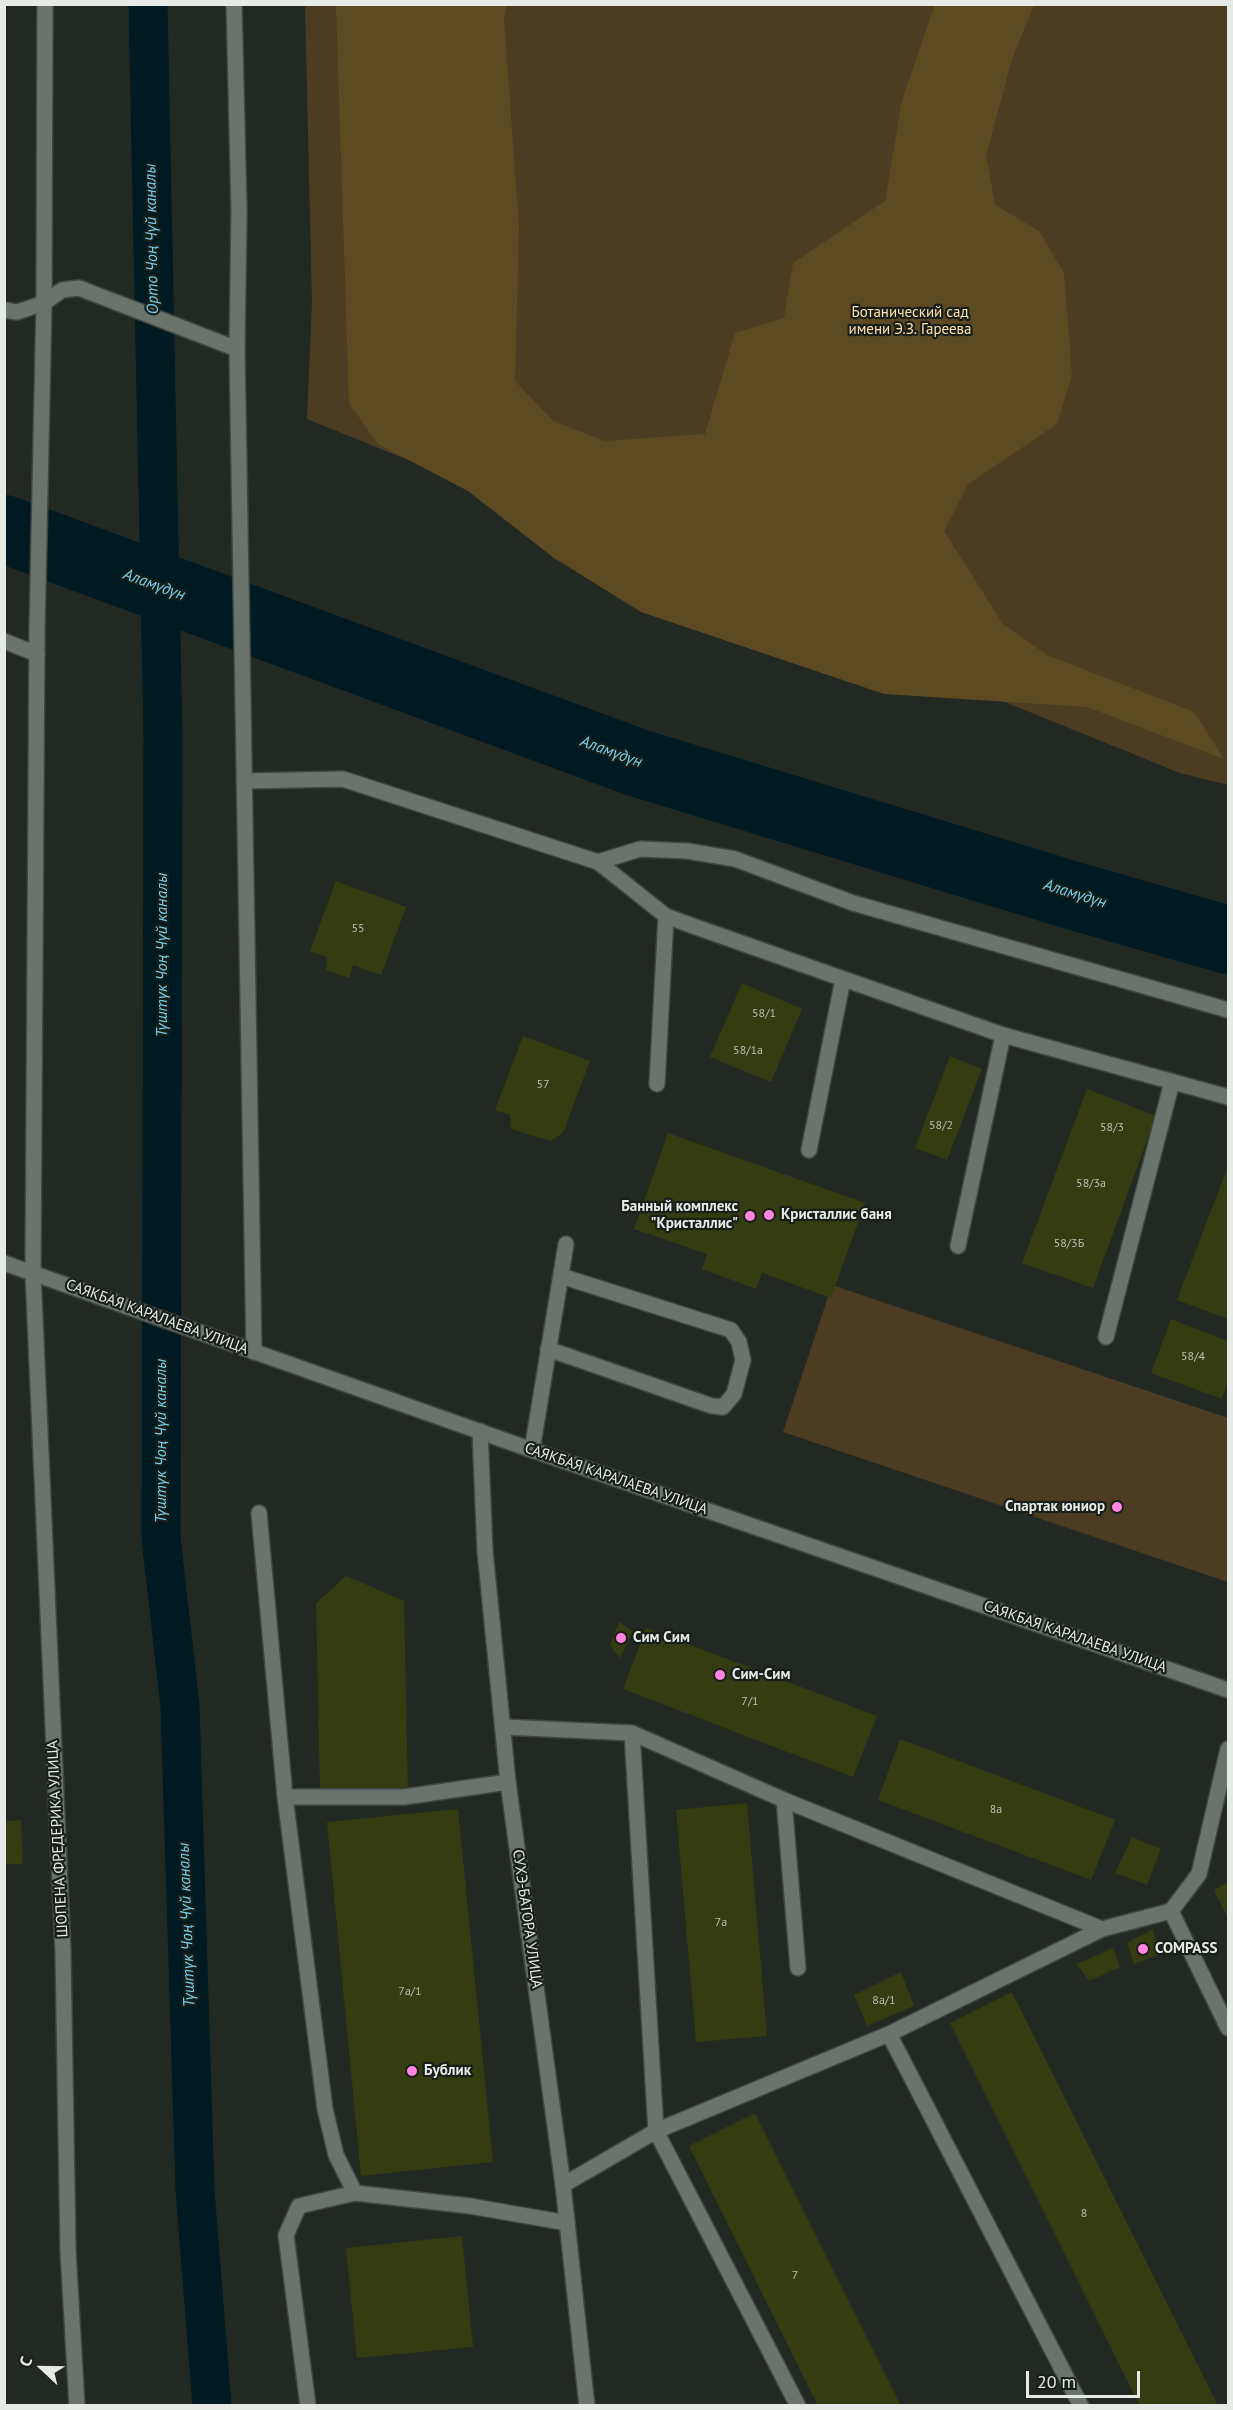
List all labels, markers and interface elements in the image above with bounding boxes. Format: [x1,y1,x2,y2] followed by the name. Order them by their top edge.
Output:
[141,164,163,314] water label: Орто Чоң Чүй каналы
[848,304,972,339] park label: Ботанический сад имени Э.З. Гареева
[120,565,188,605] water label: Аламүдүн
[577,732,645,772] water label: Аламүдүн
[152,873,172,1037] water label: Түштүк Чоң Чүй каналы
[1041,875,1109,913] water label: Аламүдүн
[351,922,365,936] house number: 55
[752,1007,776,1021] house number: 58/1
[733,1044,763,1058] house number: 58/1а
[536,1078,550,1092] house number: 57
[929,1119,953,1133] house number: 58/2
[1100,1121,1124,1135] house number: 58/3
[1076,1177,1106,1191] house number: 58/3а
[621,1198,738,1233] place label: Банный комплекс "Кристаллис"
[781,1206,892,1224] place label: Кристаллис баня
[762,1208,776,1222] marker: Кристаллис баня
[743,1209,757,1223] marker: Банный комплекс "Кристаллис"
[1054,1237,1084,1251] house number: 58/3Б
[64,1276,250,1358] street label: САЯКБАЯ КАРАЛАЕВА УЛИЦА
[1181,1350,1205,1364] house number: 58/4
[151,1359,171,1523] water label: Түштүк Чоң Чүй каналы
[522,1439,710,1519] street label: САЯКБАЯ КАРАЛАЕВА УЛИЦА
[1005,1498,1105,1516] place label: Спартак юниор
[1110,1500,1124,1514] marker: Спартак юниор
[981,1597,1169,1677] street label: САЯКБАЯ КАРАЛАЕВА УЛИЦА
[633,1629,690,1647] place label: Сим Сим
[614,1631,628,1645] marker: Сим Сим
[732,1666,790,1684] place label: Сим-Сим
[713,1668,727,1682] marker: Сим-Сим
[741,1695,759,1709] house number: 7/1
[44,1740,72,1938] street label: ШОПЕНА ФРЕДЕРИКА УЛИЦА
[990,1803,1002,1817] house number: 8а
[175,1842,199,2008] water label: Түштүк Чоң Чүй каналы
[508,1848,546,1990] street label: СУХЭ-БАТОРА УЛИЦА
[715,1916,727,1930] house number: 7а
[1155,1940,1217,1958] place label: COMPASS
[1136,1942,1150,1956] marker: COMPASS
[398,1985,422,1999] house number: 7а/1
[872,1994,896,2008] house number: 8а/1
[424,2062,471,2080] place label: Бублик
[405,2064,419,2078] marker: Бублик
[1081,2207,1087,2221] house number: 8
[792,2269,798,2283] house number: 7
[12,2338,72,2398] north arrow
[14,2353,36,2369] text: С
[1029,2359,1143,2397] scale bar
[1037,2370,1076,2393] text: 20 m

